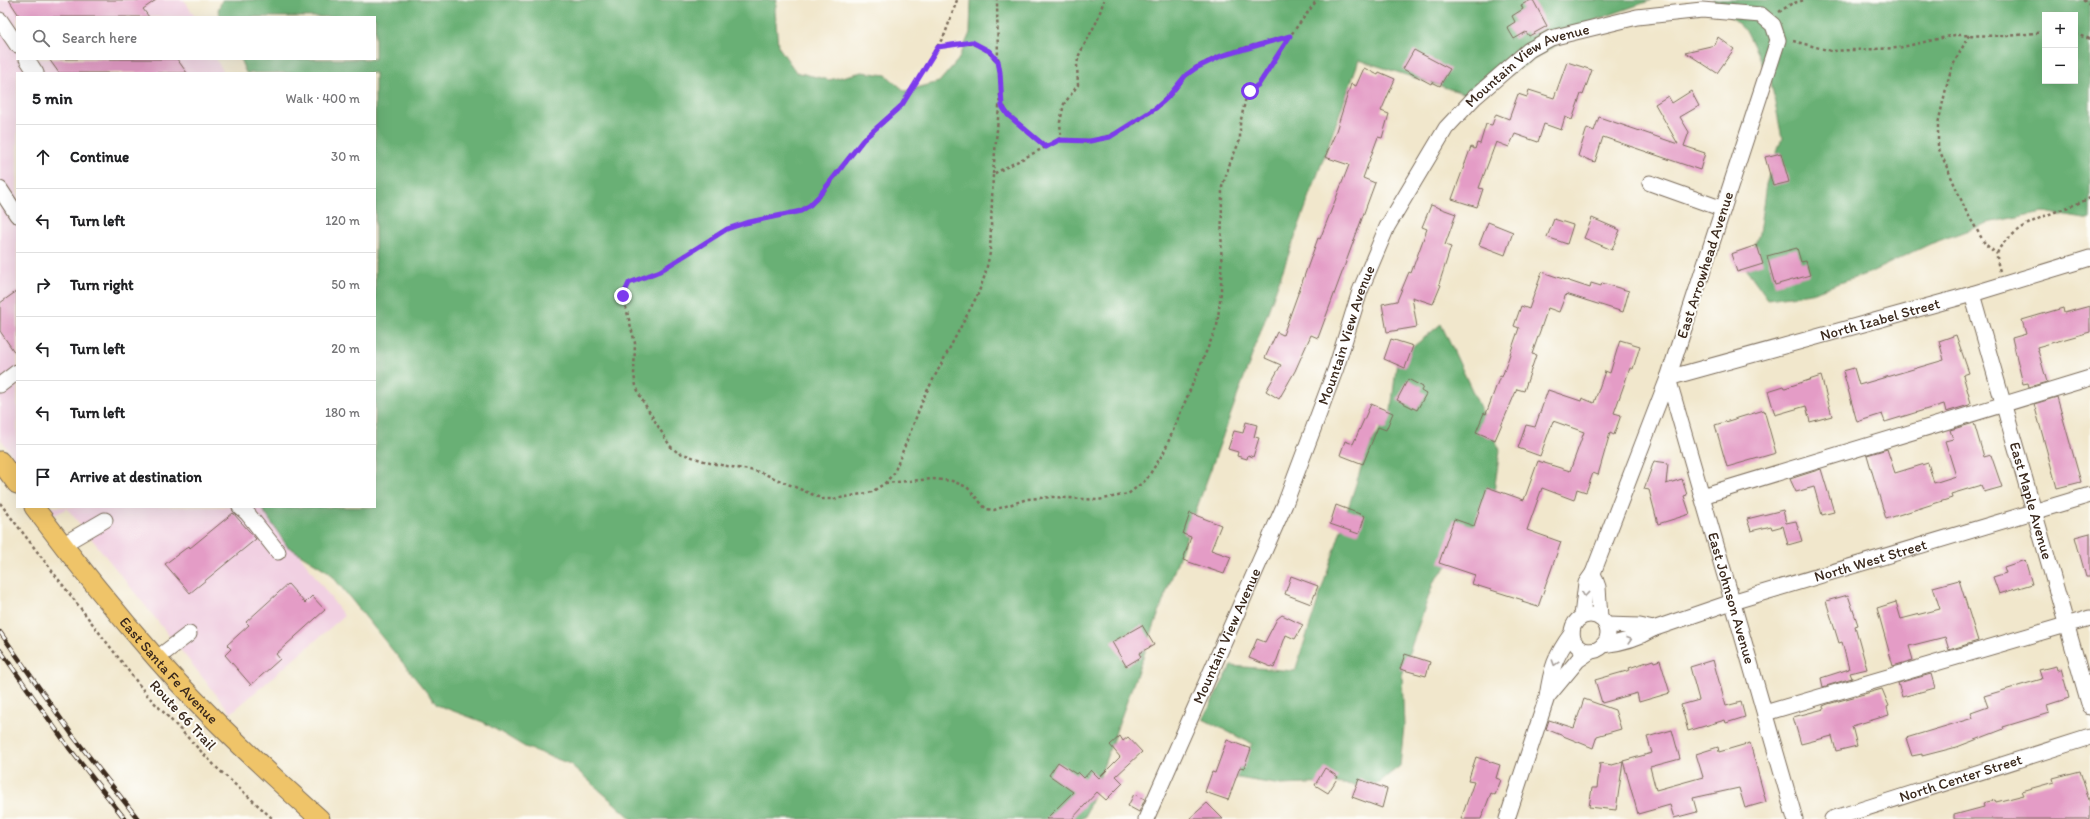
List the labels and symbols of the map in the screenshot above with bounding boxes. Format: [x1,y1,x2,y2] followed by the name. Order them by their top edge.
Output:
[1461,20,1591,111] street label: Mountain View Avenue
[1241,82,1259,100] route start
[1673,189,1737,341] street label: East Arrowhead Avenue
[1314,263,1379,408] street label: Mountain View Avenue
[614,287,632,305] route end
[1818,294,1942,345] street label: North Izabel Street
[2006,440,2056,562] street label: East Maple Avenue
[1704,530,1759,666] street label: East Johnson Avenue
[1812,535,1929,586] street label: North West Street
[1189,565,1265,707] street label: Mountain View Avenue
[1580,591,1589,597] one-way arrow
[116,613,222,728] street label: East Santa Fe Avenue
[1625,636,1632,645] one-way arrow
[1551,659,1560,666] one-way arrow
[146,676,221,754] street label: Route 66 Trail
[1897,750,2025,806] street label: North Center Street

